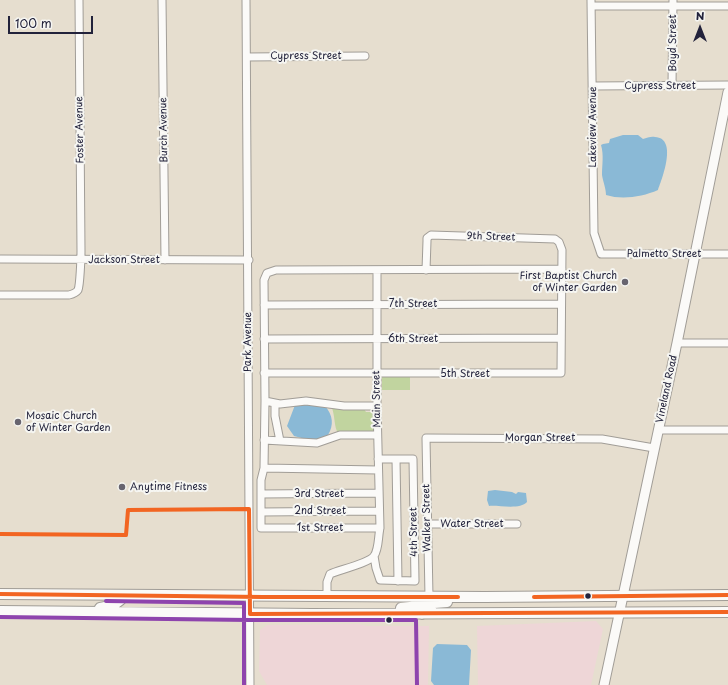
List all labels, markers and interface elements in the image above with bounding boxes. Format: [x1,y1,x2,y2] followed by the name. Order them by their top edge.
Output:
[696,7,704,24] text: N
[10,8,95,34] scale bar
[680,8,720,48] north arrow
[15,14,52,32] text: 100 m
[667,14,679,72] street label: Boyd Street
[270,50,342,62] street label: Cypress Street
[624,80,696,92] street label: Cypress Street
[587,87,599,167] street label: Lakeview Avenue
[73,96,87,164] street label: Foster Avenue
[157,97,171,163] street label: Burch Avenue
[466,230,516,244] street label: 9th Street
[627,248,701,260] street label: Palmetto Street
[88,254,160,266] street label: Jackson Street
[520,270,617,294] place label: First Baptist Church of Winter Garden
[620,277,630,287] marker: First Baptist Church of Winter Garden
[389,298,437,310] street label: 7th Street
[242,312,254,372] street label: Park Avenue
[388,333,438,345] street label: 6th Street
[654,354,680,424] street label: Vineland Road
[440,368,490,380] street label: 5th Street
[371,370,383,428] street label: Main Street
[26,410,111,434] place label: Mosaic Church of Winter Garden
[13,417,23,427] marker: Mosaic Church of Winter Garden
[505,432,575,444] street label: Morgan Street
[130,481,207,493] place label: Anytime Fitness
[117,482,127,492] marker: Anytime Fitness
[420,484,434,552] street label: Walker Street
[294,488,344,500] street label: 3rd Street
[294,505,346,517] street label: 2nd Street
[408,507,420,557] street label: 4th Street
[440,518,504,530] street label: Water Street
[297,522,343,534] street label: 1st Street
[583,591,593,601] unlabelled marker
[384,615,394,625] unlabelled marker

